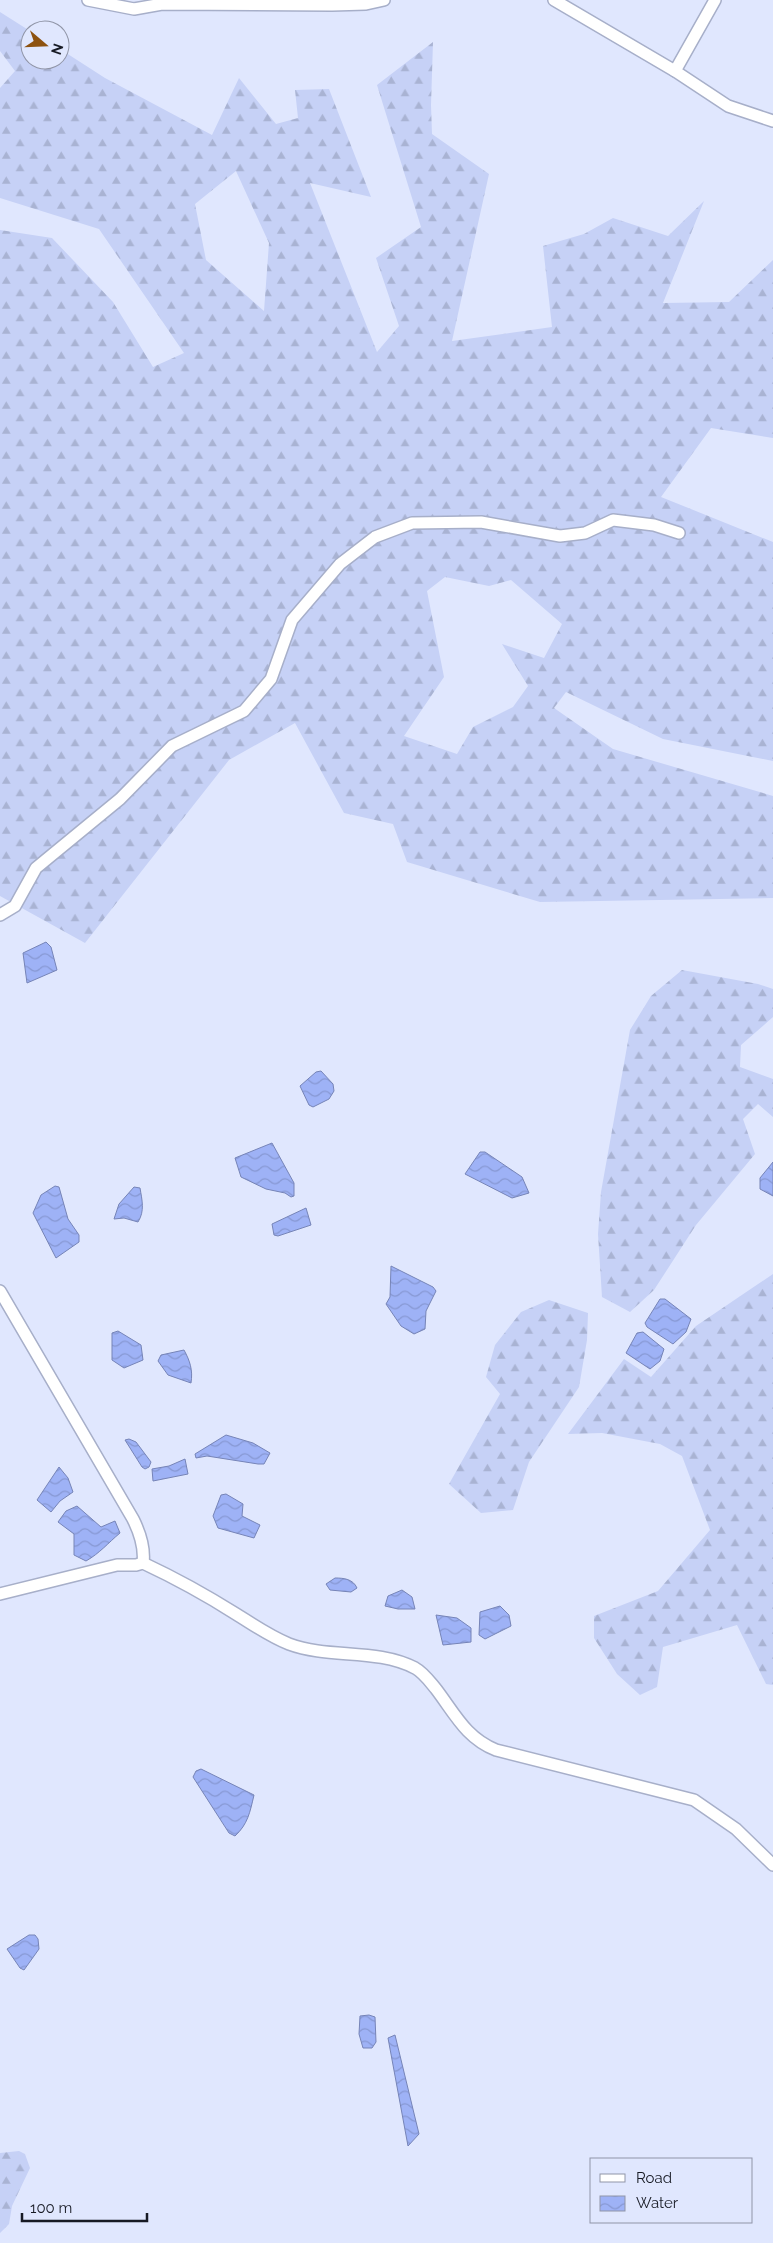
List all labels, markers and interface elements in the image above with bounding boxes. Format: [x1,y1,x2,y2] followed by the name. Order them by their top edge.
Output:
[20,20,70,70] north arrow
[48,42,67,57] text: N
[590,2158,753,2223] legend
[636,2169,672,2187] text: Road
[22,2190,148,2222] scale bar
[636,2194,679,2212] text: Water
[30,2199,72,2217] text: 100 m

